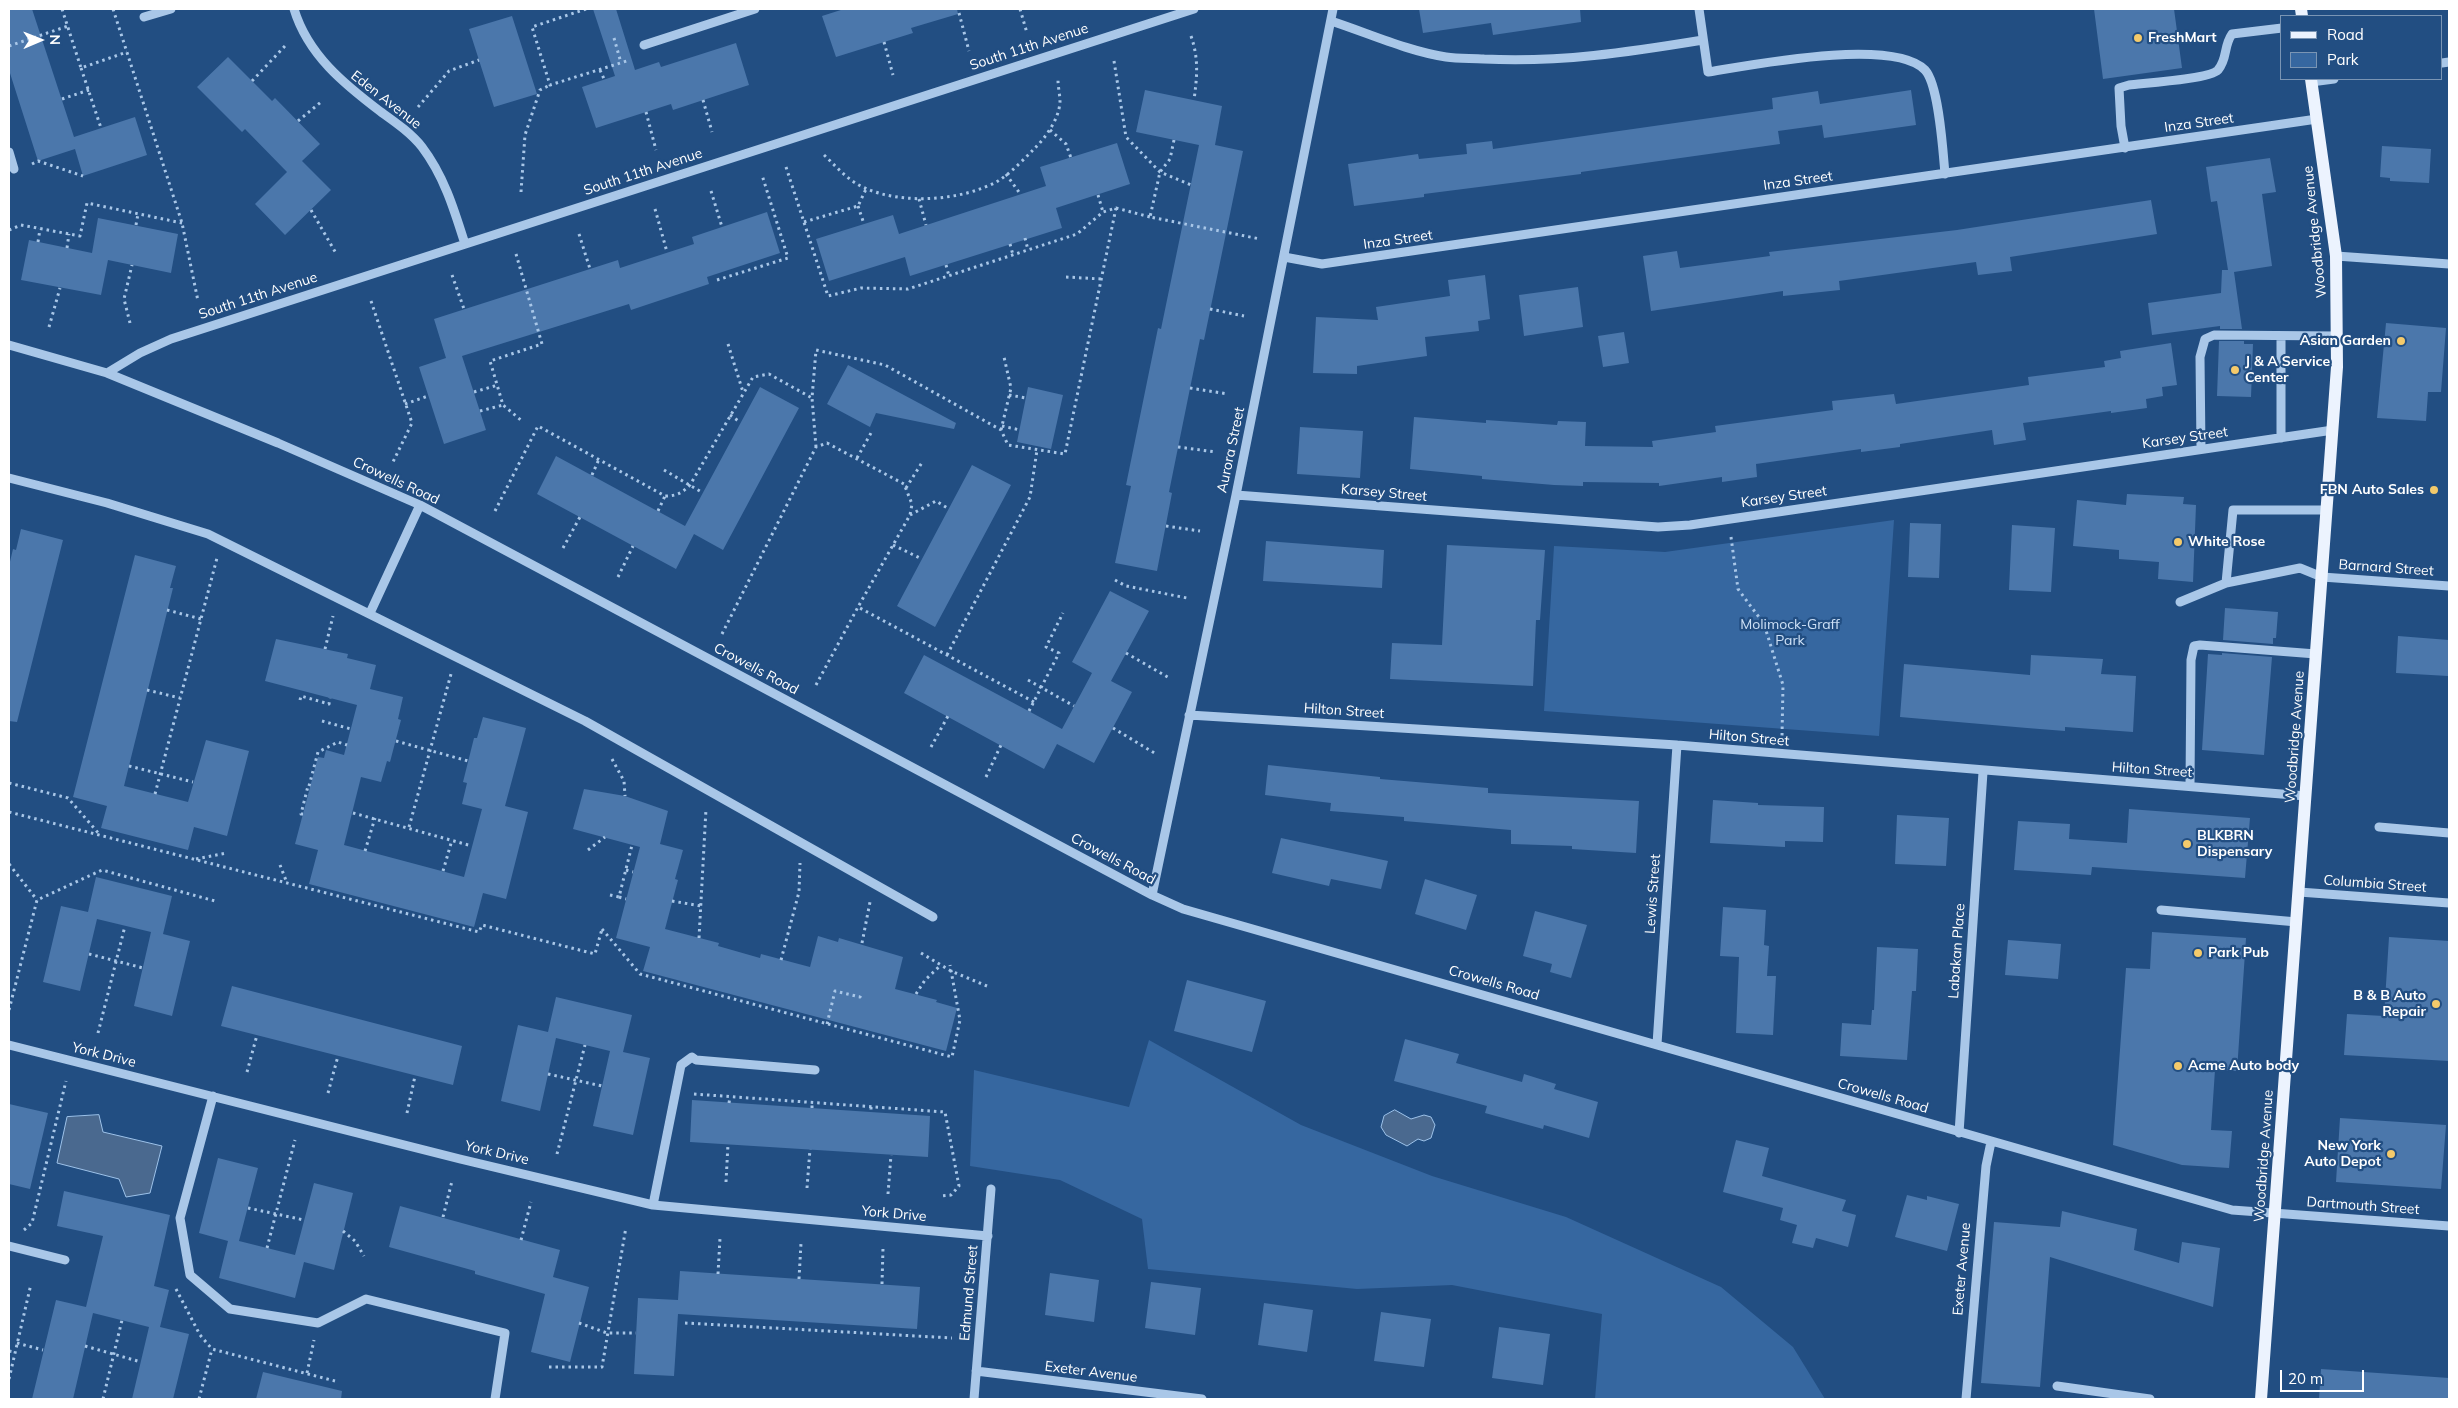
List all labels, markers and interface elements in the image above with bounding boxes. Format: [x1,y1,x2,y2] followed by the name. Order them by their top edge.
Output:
[15,15,65,65] north arrow
[2280,15,2443,80] legend
[967,20,1091,74] street label: South 11th Avenue
[2327,25,2364,44] text: Road
[2148,30,2216,46] place label: FreshMart
[2132,32,2144,44] marker: FreshMart
[46,34,64,45] text: N
[2327,50,2359,69] text: Park
[347,67,425,133] street label: Eden Avenue
[2163,110,2235,136] street label: Inza Street
[581,145,705,199] street label: South 11th Avenue
[2300,165,2330,299] street label: Woodbridge Avenue
[1762,168,1834,194] street label: Inza Street
[1362,227,1434,253] street label: Inza Street
[196,269,320,323] street label: South 11th Avenue
[2300,333,2391,349] place label: Asian Garden
[2395,335,2407,347] marker: Asian Garden
[2245,354,2330,387] place label: J & A Service Center
[2229,364,2241,376] marker: J & A Service Center
[1214,406,1248,494] street label: Aurora Street
[2141,424,2229,452] street label: Karsey Street
[350,454,442,508] street label: Crowells Road
[1340,481,1428,505] street label: Karsey Street
[2320,482,2424,498] place label: FBN Auto Sales
[1740,483,1828,511] street label: Karsey Street
[2428,484,2440,496] marker: FBN Auto Sales
[2188,534,2265,550] place label: White Rose
[2172,536,2184,548] marker: White Rose
[2338,556,2434,580] street label: Barnard Street
[1740,617,1840,650] park label: Molimock-Graff Park
[711,640,801,698] street label: Crowells Road
[2282,670,2308,804] street label: Woodbridge Avenue
[1303,700,1385,722] street label: Hilton Street
[1708,726,1790,750] street label: Hilton Street
[2111,759,2193,781] street label: Hilton Street
[2197,828,2272,860] place label: BLKBRN Dispensary
[1068,830,1158,888] street label: Crowells Road
[2181,838,2193,850] marker: BLKBRN Dispensary
[1642,854,1664,934] street label: Lewis Street
[2323,872,2427,896] street label: Columbia Street
[1945,903,1969,999] street label: Labakan Place
[2208,945,2269,961] place label: Park Pub
[2192,947,2204,959] marker: Park Pub
[1447,962,1541,1004] street label: Crowells Road
[2353,988,2426,1020] place label: B & B Auto Repair
[2430,998,2442,1010] marker: B & B Auto Repair
[70,1039,138,1071] street label: York Drive
[2188,1058,2299,1074] place label: Acme Auto body
[2172,1060,2184,1072] marker: Acme Auto body
[1836,1075,1930,1117] street label: Crowells Road
[2251,1089,2277,1223] street label: Woodbridge Avenue
[463,1137,531,1169] street label: York Drive
[2304,1138,2381,1170] place label: New York Auto Depot
[2385,1148,2397,1160] marker: New York Auto Depot
[2306,1194,2420,1218] street label: Dartmouth Street
[861,1203,927,1225] street label: York Drive
[1950,1222,1974,1316] street label: Exeter Avenue
[956,1244,982,1342] street label: Edmund Street
[1044,1358,1138,1386] street label: Exeter Avenue
[2283,1360,2367,1392] scale bar
[2288,1369,2323,1388] text: 20 m

